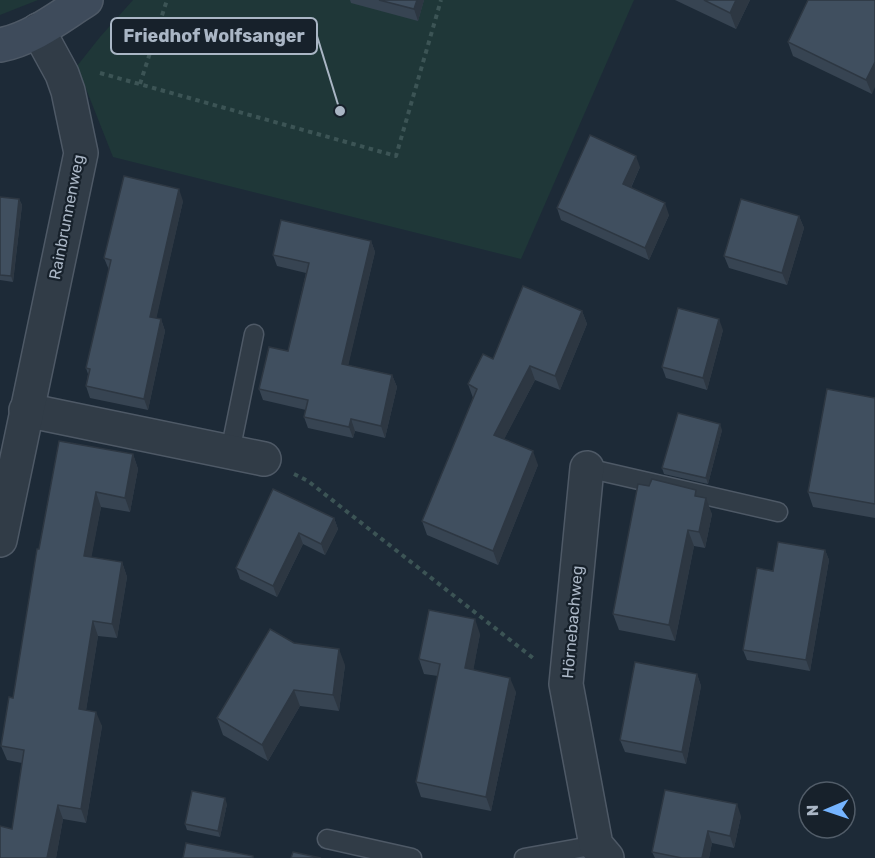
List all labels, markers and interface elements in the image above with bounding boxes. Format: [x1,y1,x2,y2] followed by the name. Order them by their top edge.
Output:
[111,18,317,54] callout: Friedhof Wolfsanger
[123,25,305,47] text: Friedhof Wolfsanger
[45,153,88,281] street label: Rainbrunnenweg
[558,565,587,679] street label: Hörnebachweg
[797,780,857,840] north arrow
[803,804,822,817] text: N

